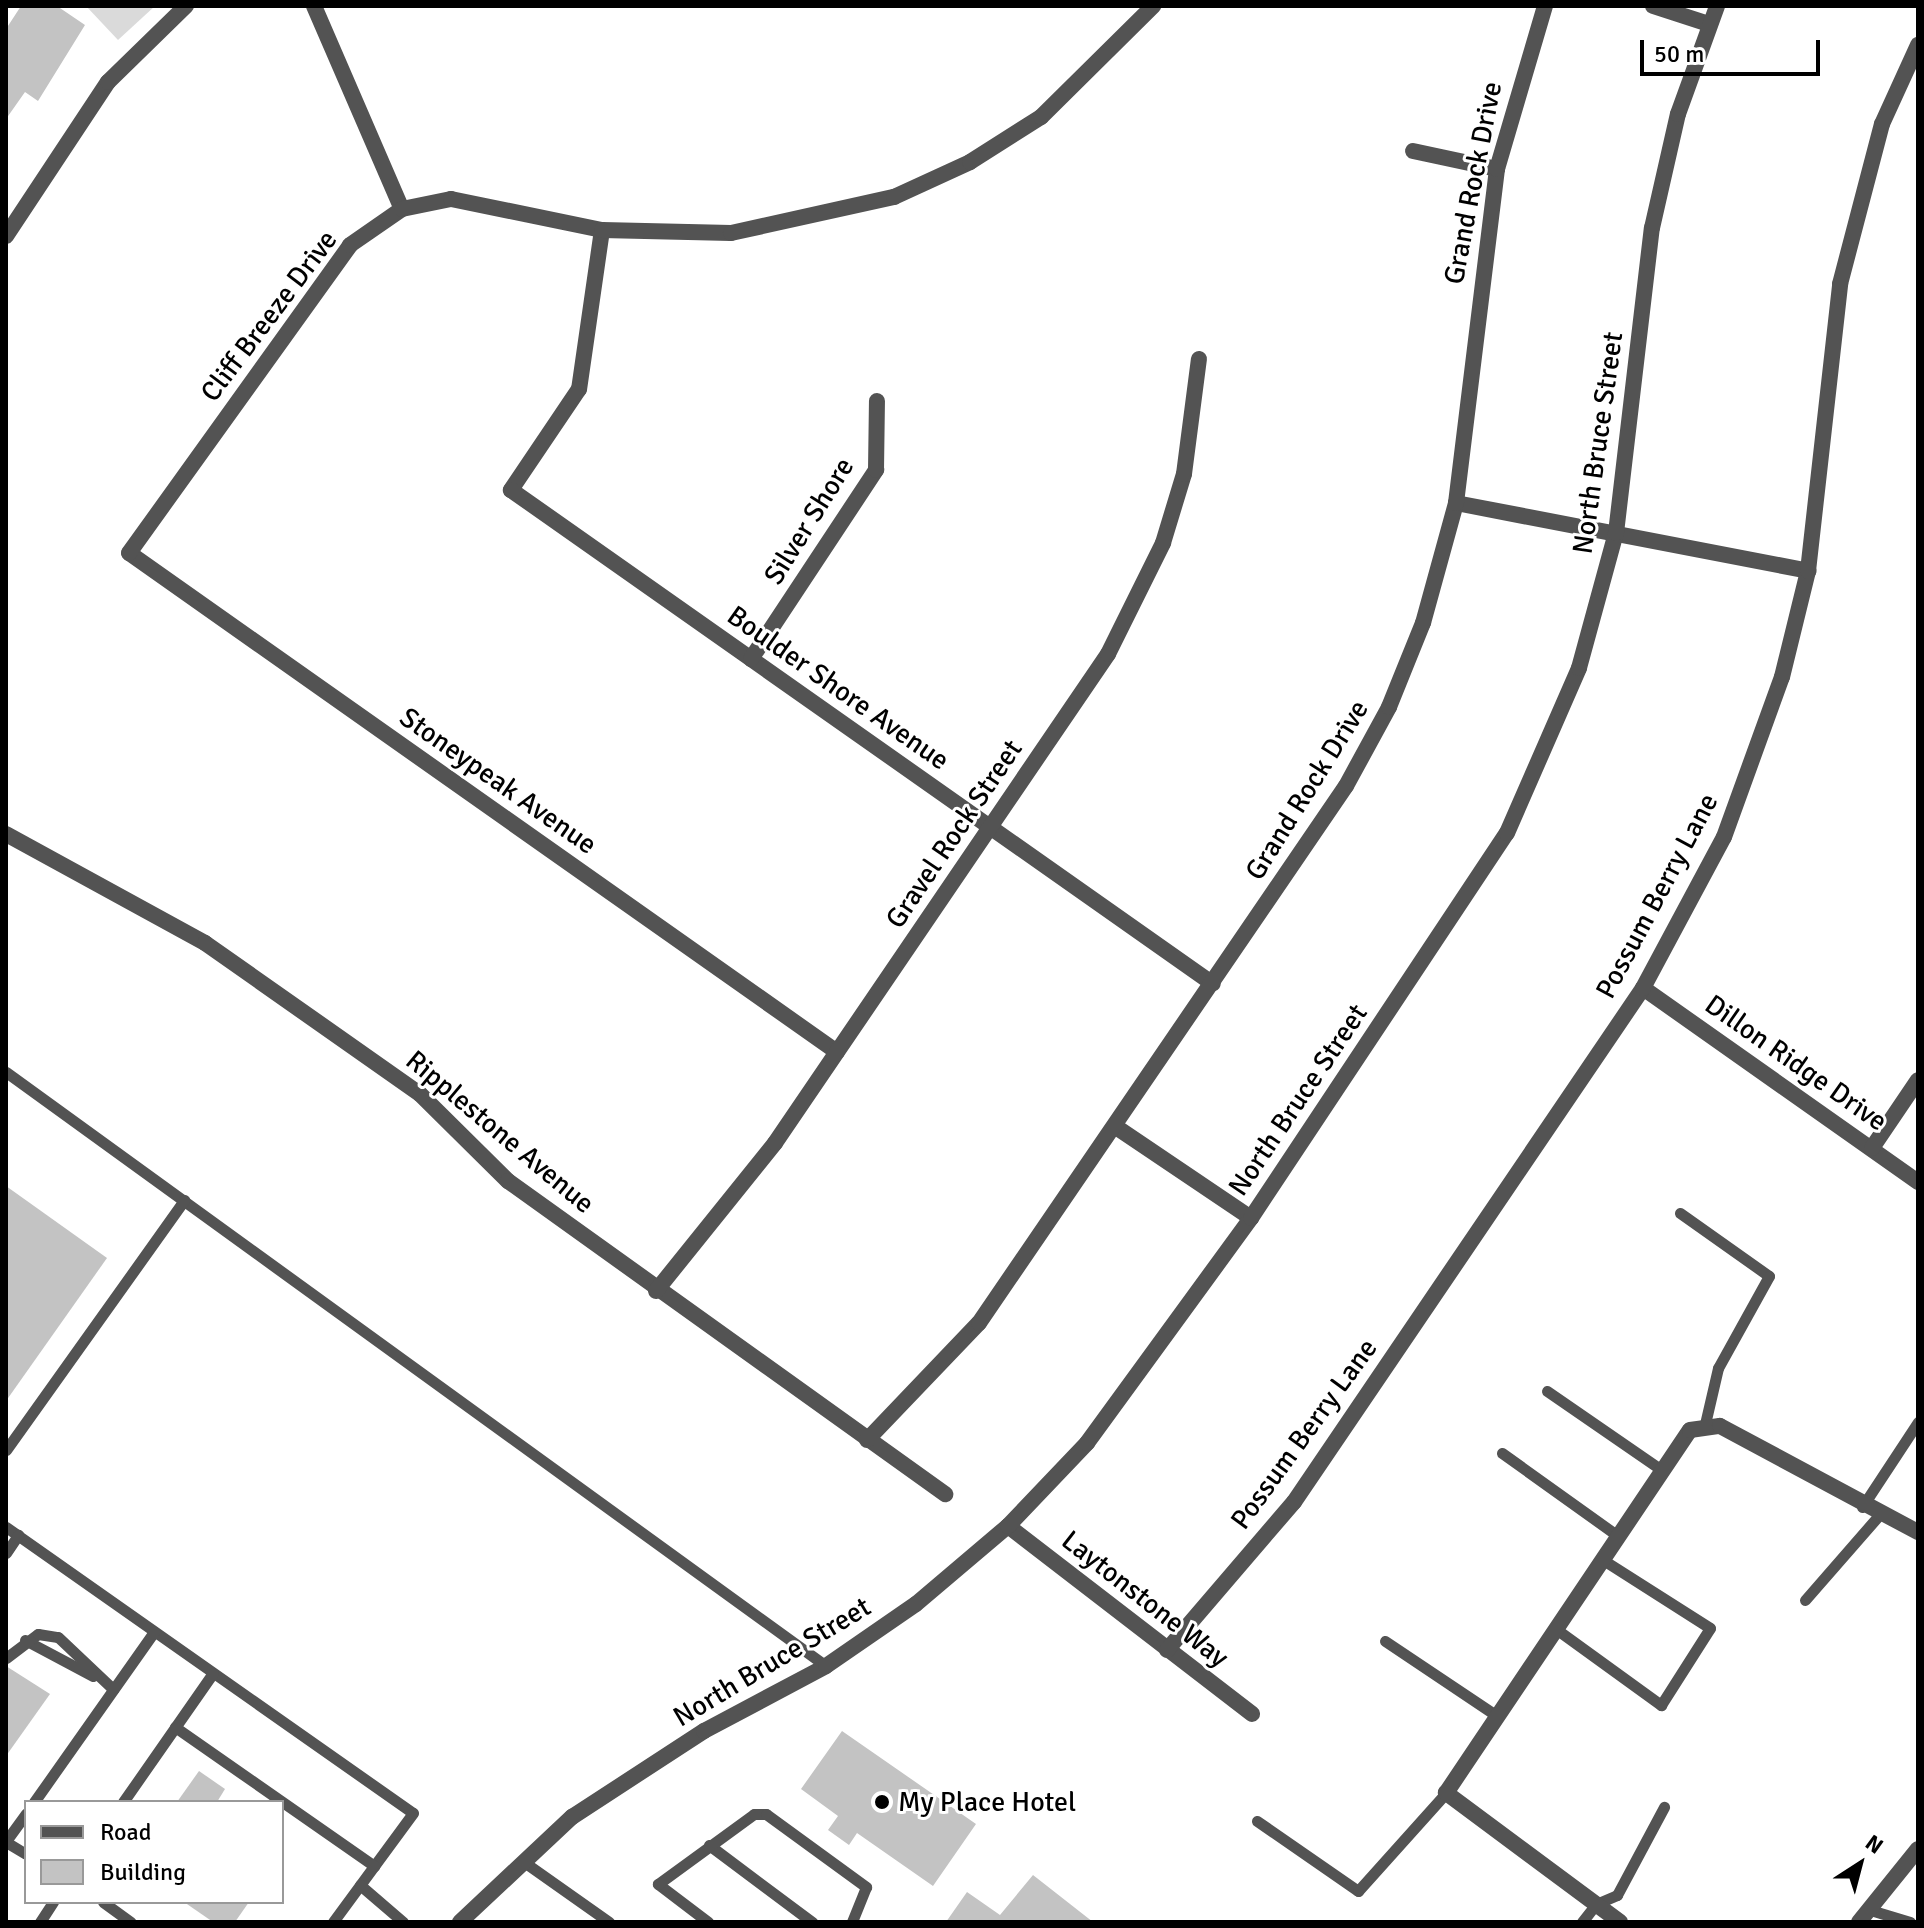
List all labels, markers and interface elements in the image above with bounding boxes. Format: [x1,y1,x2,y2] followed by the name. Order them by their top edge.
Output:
[1644,24,1824,74] scale bar
[1654,39,1704,69] text: 50 m
[1437,79,1509,287] street label: Grand Rock Drive
[194,224,344,408] street label: Cliff Breeze Drive
[1566,330,1630,556] street label: North Bruce Street
[757,451,861,591] street label: Silver Shore
[721,599,955,777] street label: Boulder Shore Avenue
[1238,694,1376,886] street label: Grand Rock Drive
[393,701,603,861] street label: Stoneypeak Avenue
[879,733,1029,935] street label: Gravel Rock Street
[1589,788,1725,1004] street label: Possum Berry Lane
[1699,988,1893,1138] street label: Dillon Ridge Drive
[1221,998,1375,1202] street label: North Bruce Street
[399,1043,601,1221] street label: Ripplestone Avenue
[1224,1332,1384,1536] street label: Possum Berry Lane
[1055,1523,1235,1675] street label: Laytonstone Way
[667,1590,877,1734] street label: North Bruce Street
[898,1785,1076,1819] place label: My Place Hotel
[873,1793,891,1811] marker: My Place Hotel
[24,1800,284,1904] legend
[100,1817,151,1847] text: Road
[1820,1824,1900,1904] north arrow
[1860,1829,1889,1860] text: N
[100,1857,186,1887] text: Building

